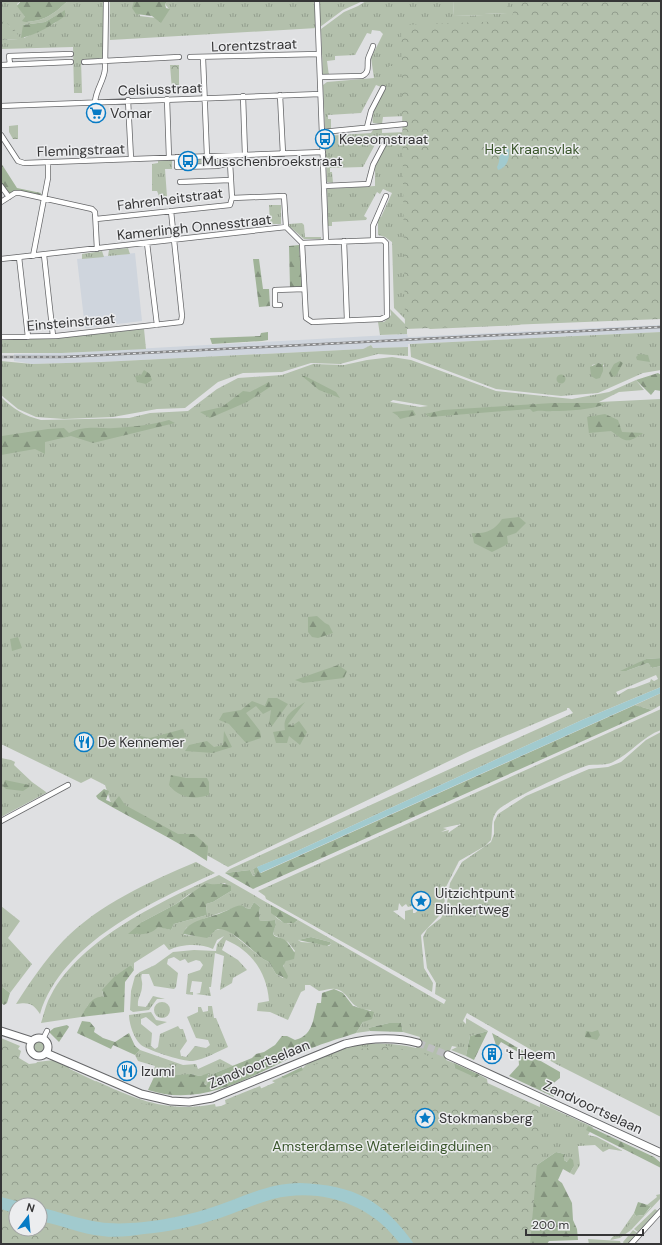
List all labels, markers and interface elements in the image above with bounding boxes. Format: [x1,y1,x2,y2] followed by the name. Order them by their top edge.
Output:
[211,35,297,55] street label: Lorentzstraat
[117,79,203,99] street label: Celsiusstraat
[85,102,107,124] supermarket icon: Vomar
[110,104,152,122] place label: Vomar
[314,128,336,150] bus stop icon: Keesomstraat
[339,130,428,148] place label: Keesomstraat
[37,139,125,161] street label: Flemingstraat
[485,140,579,158] park label: Het Kraansvlak
[177,150,199,172] bus stop icon: Musschenbroekstraat
[202,152,342,170] place label: Musschenbroekstraat
[116,184,224,214] street label: Fahrenheitstraat
[116,210,272,244] street label: Kamerlingh Onnesstraat
[26,309,116,335] street label: Einsteinstraat
[73,731,95,753] restaurant icon: De Kennemer
[98,733,185,751] place label: De Kennemer
[435,884,515,918] place label: Uitzichtpunt Blinkertweg
[410,890,432,912] place icon: Uitzichtpunt Blinkertweg
[206,1035,312,1093] street label: Zandvoortselaan
[481,1043,503,1065] building icon: 't Heem
[506,1045,555,1063] place label: 't Heem
[116,1060,138,1082] restaurant icon: Izumi
[141,1062,175,1080] place label: Izumi
[540,1076,646,1138] street label: Zandvoortselaan
[414,1107,436,1129] place icon: Stokmansberg
[439,1109,533,1127] place label: Stokmansberg
[272,1137,492,1155] park label: Amsterdamse Waterleidingduinen
[8,1197,48,1237] north arrow
[25,1200,37,1215] text: N
[526,1211,643,1237] scale bar
[532,1217,569,1233] text: 200 m

